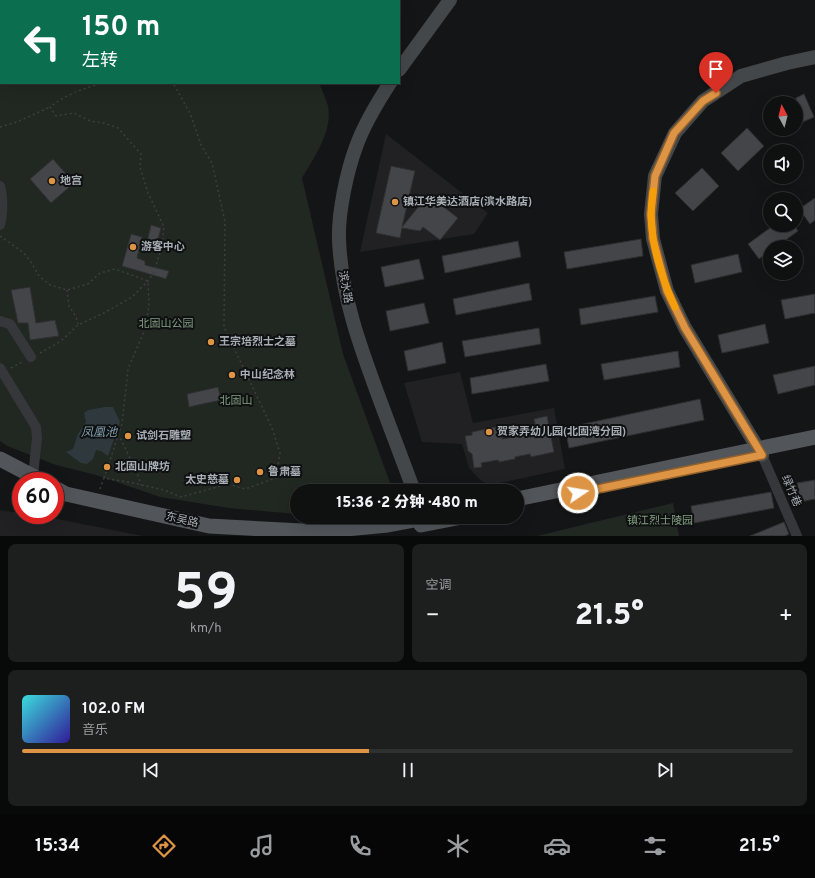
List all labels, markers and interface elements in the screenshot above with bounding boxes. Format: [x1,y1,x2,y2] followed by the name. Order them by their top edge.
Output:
[82,10,160,46] text: 150 m
[16,16,68,68] icon: left
[82,50,118,73] text: 左转
[699,52,733,93] pin
[705,58,727,80] icon: arrive
[763,96,803,136] north arrow
[763,96,803,280] map controls
[763,144,803,184] button: sound
[60,174,82,188] place label: 地宫
[47,176,57,186] marker: 地宫
[763,192,803,232] button: search
[403,195,532,209] place label: 镇江华美达酒店(滨水路店)
[390,197,400,207] marker: 镇江华美达酒店(滨水路店)
[141,240,185,254] place label: 游客中心
[763,240,803,280] button: layers
[128,242,138,252] marker: 游客中心
[335,269,355,305] street label: 滨水路
[139,317,194,331] park label: 北固山公园
[219,335,296,349] place label: 王宗培烈士之墓
[206,337,216,347] marker: 王宗培烈士之墓
[240,368,295,382] place label: 中山纪念林
[227,370,237,380] marker: 中山纪念林
[220,394,253,408] park label: 北固山
[81,425,118,441] water label: 凤凰池
[497,425,626,439] place label: 贺家弄幼儿园(北固湾分园)
[484,427,494,437] marker: 贺家弄幼儿园(北固湾分园)
[136,429,191,443] place label: 试剑石雕塑
[123,431,133,441] marker: 试剑石雕塑
[115,460,170,474] place label: 北固山牌坊
[102,462,112,472] marker: 北固山牌坊
[268,465,301,479] place label: 鲁肃墓
[255,467,265,477] marker: 鲁肃墓
[12,472,64,524] speed limit sign: 60
[557,472,599,514] position arrow
[185,473,229,487] place label: 太史慈墓
[778,473,804,509] street label: 绿竹巷
[232,475,242,485] marker: 太史慈墓
[336,494,478,513] text: 15:36 · 2 分钟 · 480 m
[164,509,200,531] street label: 东吴路
[627,514,693,528] park label: 镇江烈士陵园
[174,562,238,628] text: 59
[426,578,452,594] text: 空调
[575,598,644,635] text: 21.5°
[426,603,440,630] text: −
[779,603,793,630] text: +
[190,621,222,637] text: km/h
[82,700,145,719] text: 102.0 FM
[82,723,108,739] text: 音乐
[140,759,162,781] icon: previous
[397,759,419,781] icon: pause
[654,759,676,781] icon: next
[150,832,178,860] icon: directions
[248,832,276,860] icon: music
[346,832,374,860] icon: phone
[444,832,472,860] icon: climate
[543,832,571,860] icon: car
[641,832,669,860] icon: filters
[35,835,80,858] text: 15:34
[739,835,780,858] text: 21.5°

